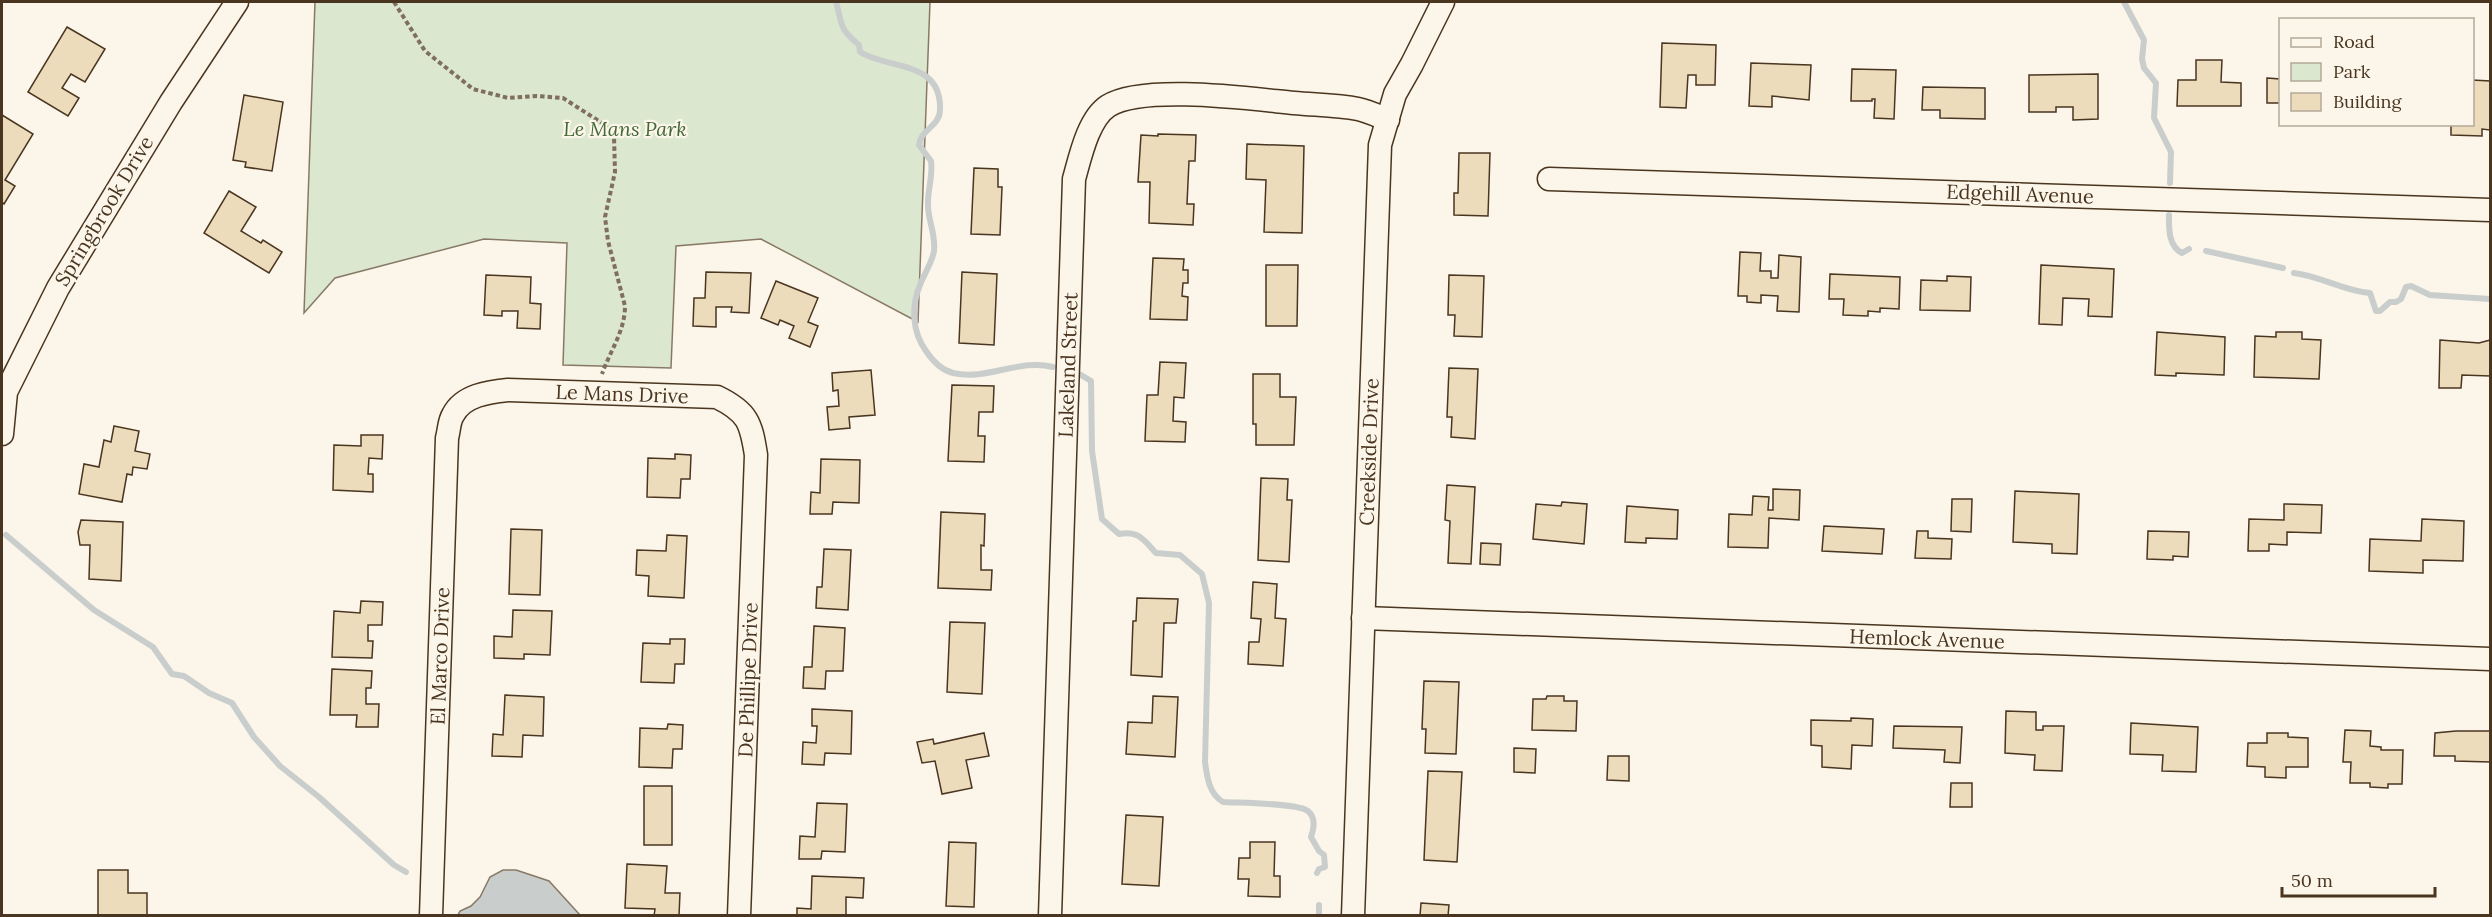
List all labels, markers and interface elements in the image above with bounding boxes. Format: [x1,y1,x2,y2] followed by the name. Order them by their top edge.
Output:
[2279,18,2474,126] legend
[2333,30,2375,53] text: Road
[2333,60,2371,83] text: Park
[2333,90,2403,113] text: Building
[563,116,687,141] park label: Le Mans Park
[49,131,158,290] street label: Springbrook Drive
[1946,178,2094,209] street label: Edgehill Avenue
[1052,292,1083,438] street label: Lakeland Street
[1353,378,1384,526] street label: Creekside Drive
[555,379,689,408] street label: Le Mans Drive
[425,587,454,725] street label: El Marco Drive
[732,602,763,758] street label: De Phillipe Drive
[1849,623,2005,654] street label: Hemlock Avenue
[2282,860,2435,898] scale bar
[2291,869,2333,892] text: 50 m

